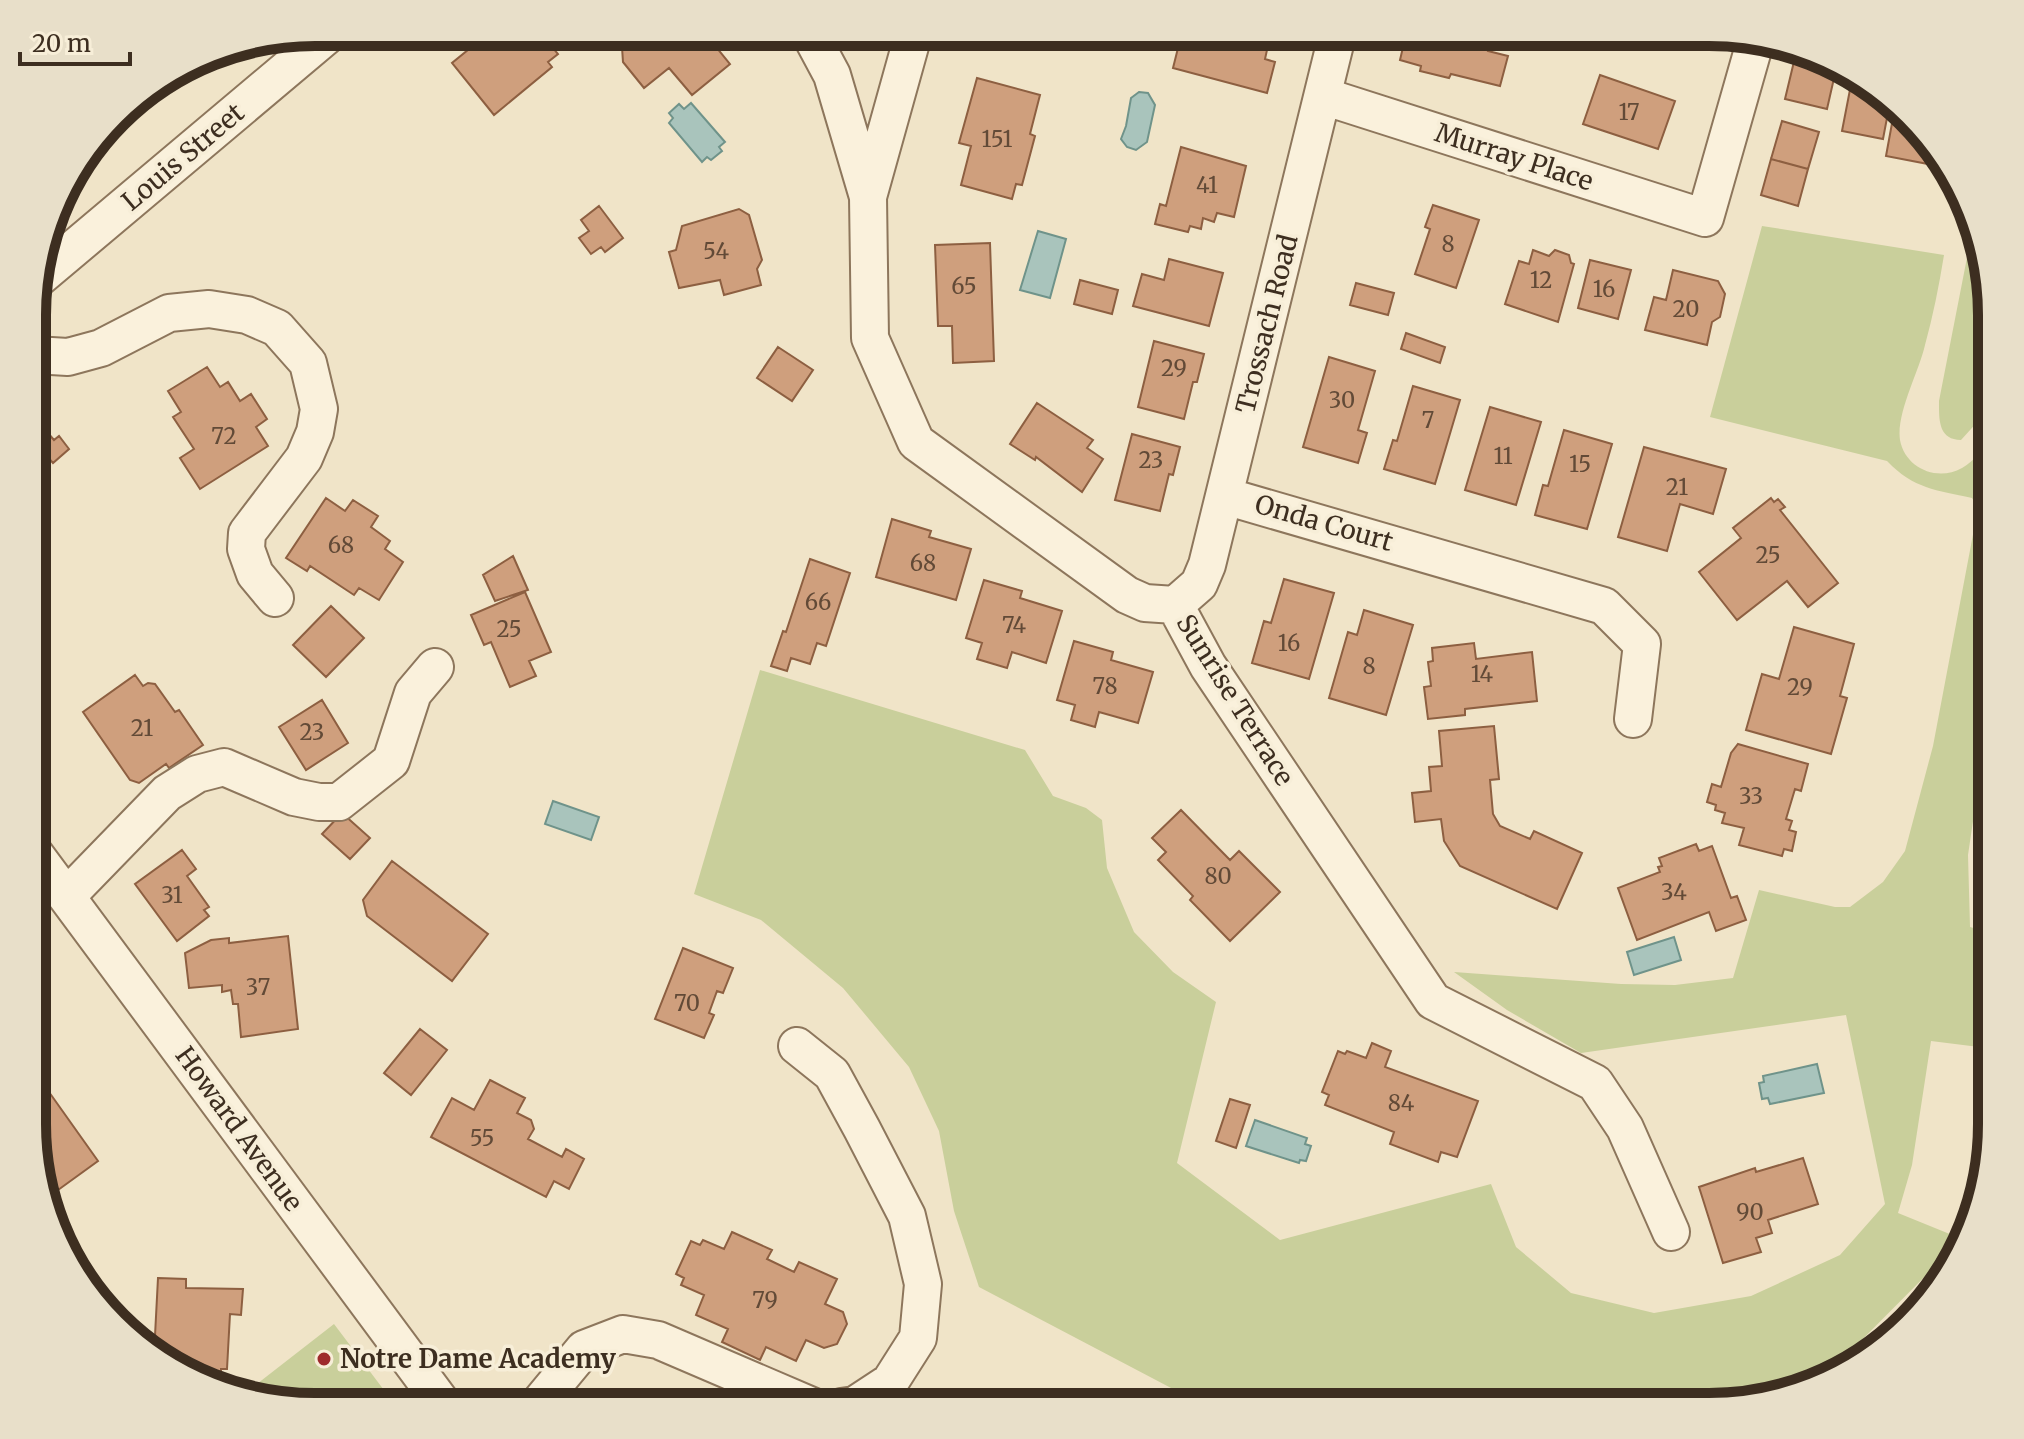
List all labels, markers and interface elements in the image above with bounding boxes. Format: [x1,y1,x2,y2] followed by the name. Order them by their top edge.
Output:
[20,16,130,66] scale bar
[32,28,91,59] text: 20 m
[115,96,251,217] street label: Louis Street
[1618,98,1640,126] house number: 17
[1431,115,1597,198] street label: Murray Place
[982,125,1012,153] house number: 151
[1196,171,1218,199] house number: 41
[1441,230,1455,258] house number: 8
[1228,231,1305,417] street label: Trossach Road
[703,237,729,265] house number: 54
[1530,266,1552,294] house number: 12
[951,272,977,300] house number: 65
[1593,275,1615,303] house number: 16
[1673,295,1699,323] house number: 20
[1161,354,1187,382] house number: 29
[1329,386,1355,414] house number: 30
[1422,406,1434,434] house number: 7
[211,422,237,450] house number: 72
[1493,442,1513,470] house number: 11
[1139,446,1163,474] house number: 23
[1569,450,1591,478] house number: 15
[1666,473,1688,501] house number: 21
[1251,487,1397,558] street label: Onda Court
[328,531,354,559] house number: 68
[1755,541,1781,569] house number: 25
[910,549,936,577] house number: 68
[805,588,831,616] house number: 66
[1170,608,1301,792] street label: Sunrise Terrace
[1002,611,1027,639] house number: 74
[496,615,522,643] house number: 25
[1278,629,1300,657] house number: 16
[1362,652,1376,680] house number: 8
[1471,660,1494,688] house number: 14
[1092,672,1118,700] house number: 78
[1787,673,1813,701] house number: 29
[131,714,153,742] house number: 21
[300,718,324,746] house number: 23
[1739,782,1763,810] house number: 33
[1204,862,1232,890] house number: 80
[1661,878,1687,906] house number: 34
[161,881,183,909] house number: 31
[246,973,270,1001] house number: 37
[674,989,700,1017] house number: 70
[169,1040,310,1217] street label: Howard Avenue
[1388,1089,1415,1117] house number: 84
[470,1124,494,1152] house number: 55
[1736,1198,1764,1226] house number: 90
[752,1286,778,1314] house number: 79
[340,1342,617,1375] place label: Notre Dame Academy
[315,1350,333,1368] marker: Notre Dame Academy

